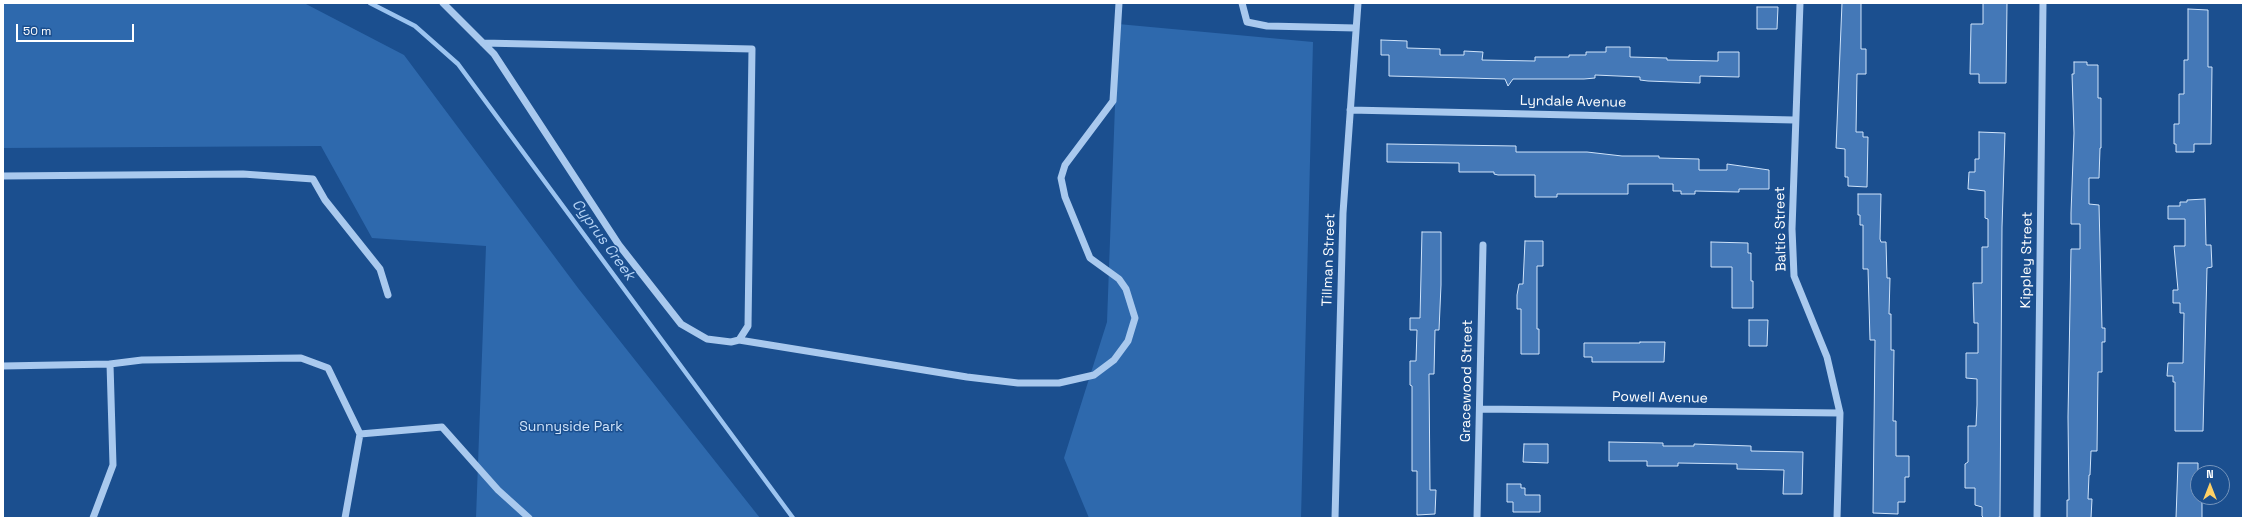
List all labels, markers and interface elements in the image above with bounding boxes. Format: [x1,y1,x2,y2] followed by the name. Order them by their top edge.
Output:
[18,16,136,42] scale bar
[23,23,51,39] text: 50 m
[1520,93,1626,111] street label: Lyndale Avenue
[1772,186,1790,272] street label: Baltic Street
[568,196,638,284] water label: Cyprus Creek
[2018,212,2036,308] street label: Kippley Street
[1319,213,1339,307] street label: Tillman Street
[1458,320,1476,442] street label: Gracewood Street
[1612,389,1708,407] street label: Powell Avenue
[519,419,623,435] park label: Sunnyside Park
[2190,465,2230,505] north arrow
[2206,467,2214,481] text: N

